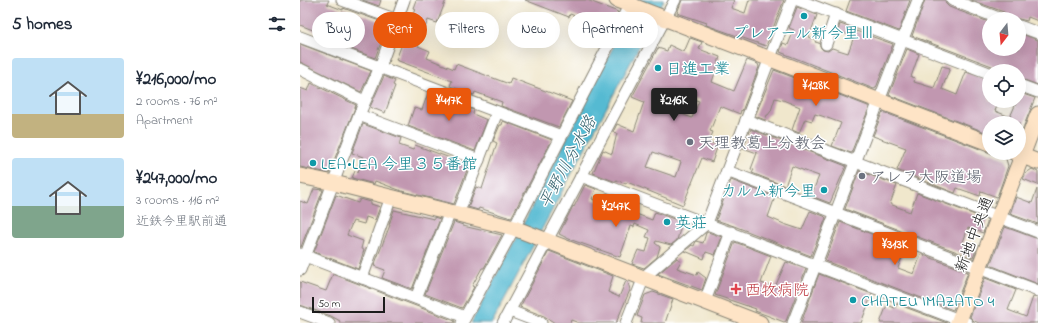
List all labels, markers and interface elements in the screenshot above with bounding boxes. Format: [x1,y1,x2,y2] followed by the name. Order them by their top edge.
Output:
[799,11,809,21] marker: プレアール新今里Ⅲ
[12,12,72,37] text: 5 homes
[312,12,365,48] chip: Buy
[373,12,427,48] chip: Rent
[435,12,499,48] chip: Filters
[507,12,560,48] chip: New
[568,12,658,48] chip: Apartment
[982,12,1026,56] north arrow
[982,12,1026,160] map controls
[266,13,288,35] icon: filters
[733,22,875,46] place label: プレアール新今里Ⅲ
[666,58,730,82] place label: 日進工業
[653,63,663,73] marker: 日進工業
[982,64,1026,108] button: locate
[136,67,216,92] text: ¥216,000/mo
[788,73,844,107] pin: ¥128K
[44,74,92,122] icon: home
[803,76,829,95] text: ¥128K
[421,88,477,122] pin: ¥417K
[646,88,702,122] pin: ¥216K
[436,91,462,110] text: ¥417K
[660,91,688,110] text: ¥216K
[136,92,218,111] text: 2 rooms · 76 m²
[136,111,193,130] text: Apartment
[533,111,604,214] water label: 平野川分水路
[982,116,1026,160] button: layers
[698,132,826,156] place label: 天理教葛上分教会
[685,137,695,147] marker: 天理教葛上分教会
[321,153,477,177] place label: LEA•LEA 今里３５番館
[308,158,318,168] marker: LEA•LEA 今里３５番館
[136,166,217,191] text: ¥247,000/mo
[870,166,982,190] place label: アレフ大阪道場
[857,171,867,181] marker: アレフ大阪道場
[44,174,92,222] icon: home
[721,180,816,204] place label: カルム新今里
[819,185,829,195] marker: カルム新今里
[136,191,219,210] text: 3 rooms · 116 m²
[949,193,1000,276] street label: 新地中央通
[588,194,644,228] pin: ¥247K
[602,197,630,216] text: ¥247K
[136,212,227,231] text: 近鉄今里駅前通
[675,212,707,236] place label: 英荘
[662,217,672,227] marker: 英荘
[867,232,923,266] pin: ¥313K
[882,235,908,254] text: ¥313K
[745,279,809,303] place label: 西牧病院
[730,283,742,295] marker: 西牧病院
[861,290,995,314] place label: CHATEU IMAZATO 4
[312,295,385,314] scale bar
[848,295,858,305] marker: CHATEU IMAZATO 4
[318,296,340,312] text: 50 m

